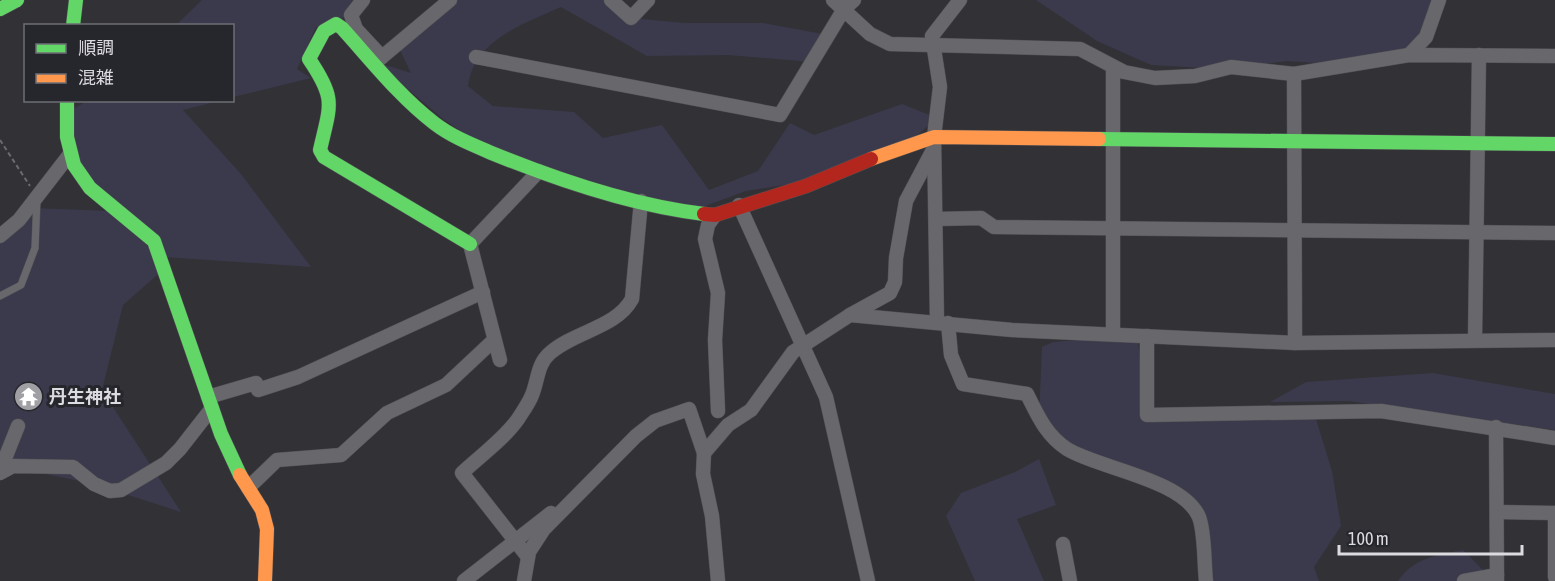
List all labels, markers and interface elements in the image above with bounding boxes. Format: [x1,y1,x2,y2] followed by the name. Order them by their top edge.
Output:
[24,24,234,102] legend
[78,37,114,58] text: 順調
[78,67,114,88] text: 混雑
[12,381,44,413] temple icon: 丹生神社
[49,386,121,407] place label: 丹生神社
[1339,518,1522,556] scale bar
[1348,528,1389,549] text: 100 m

